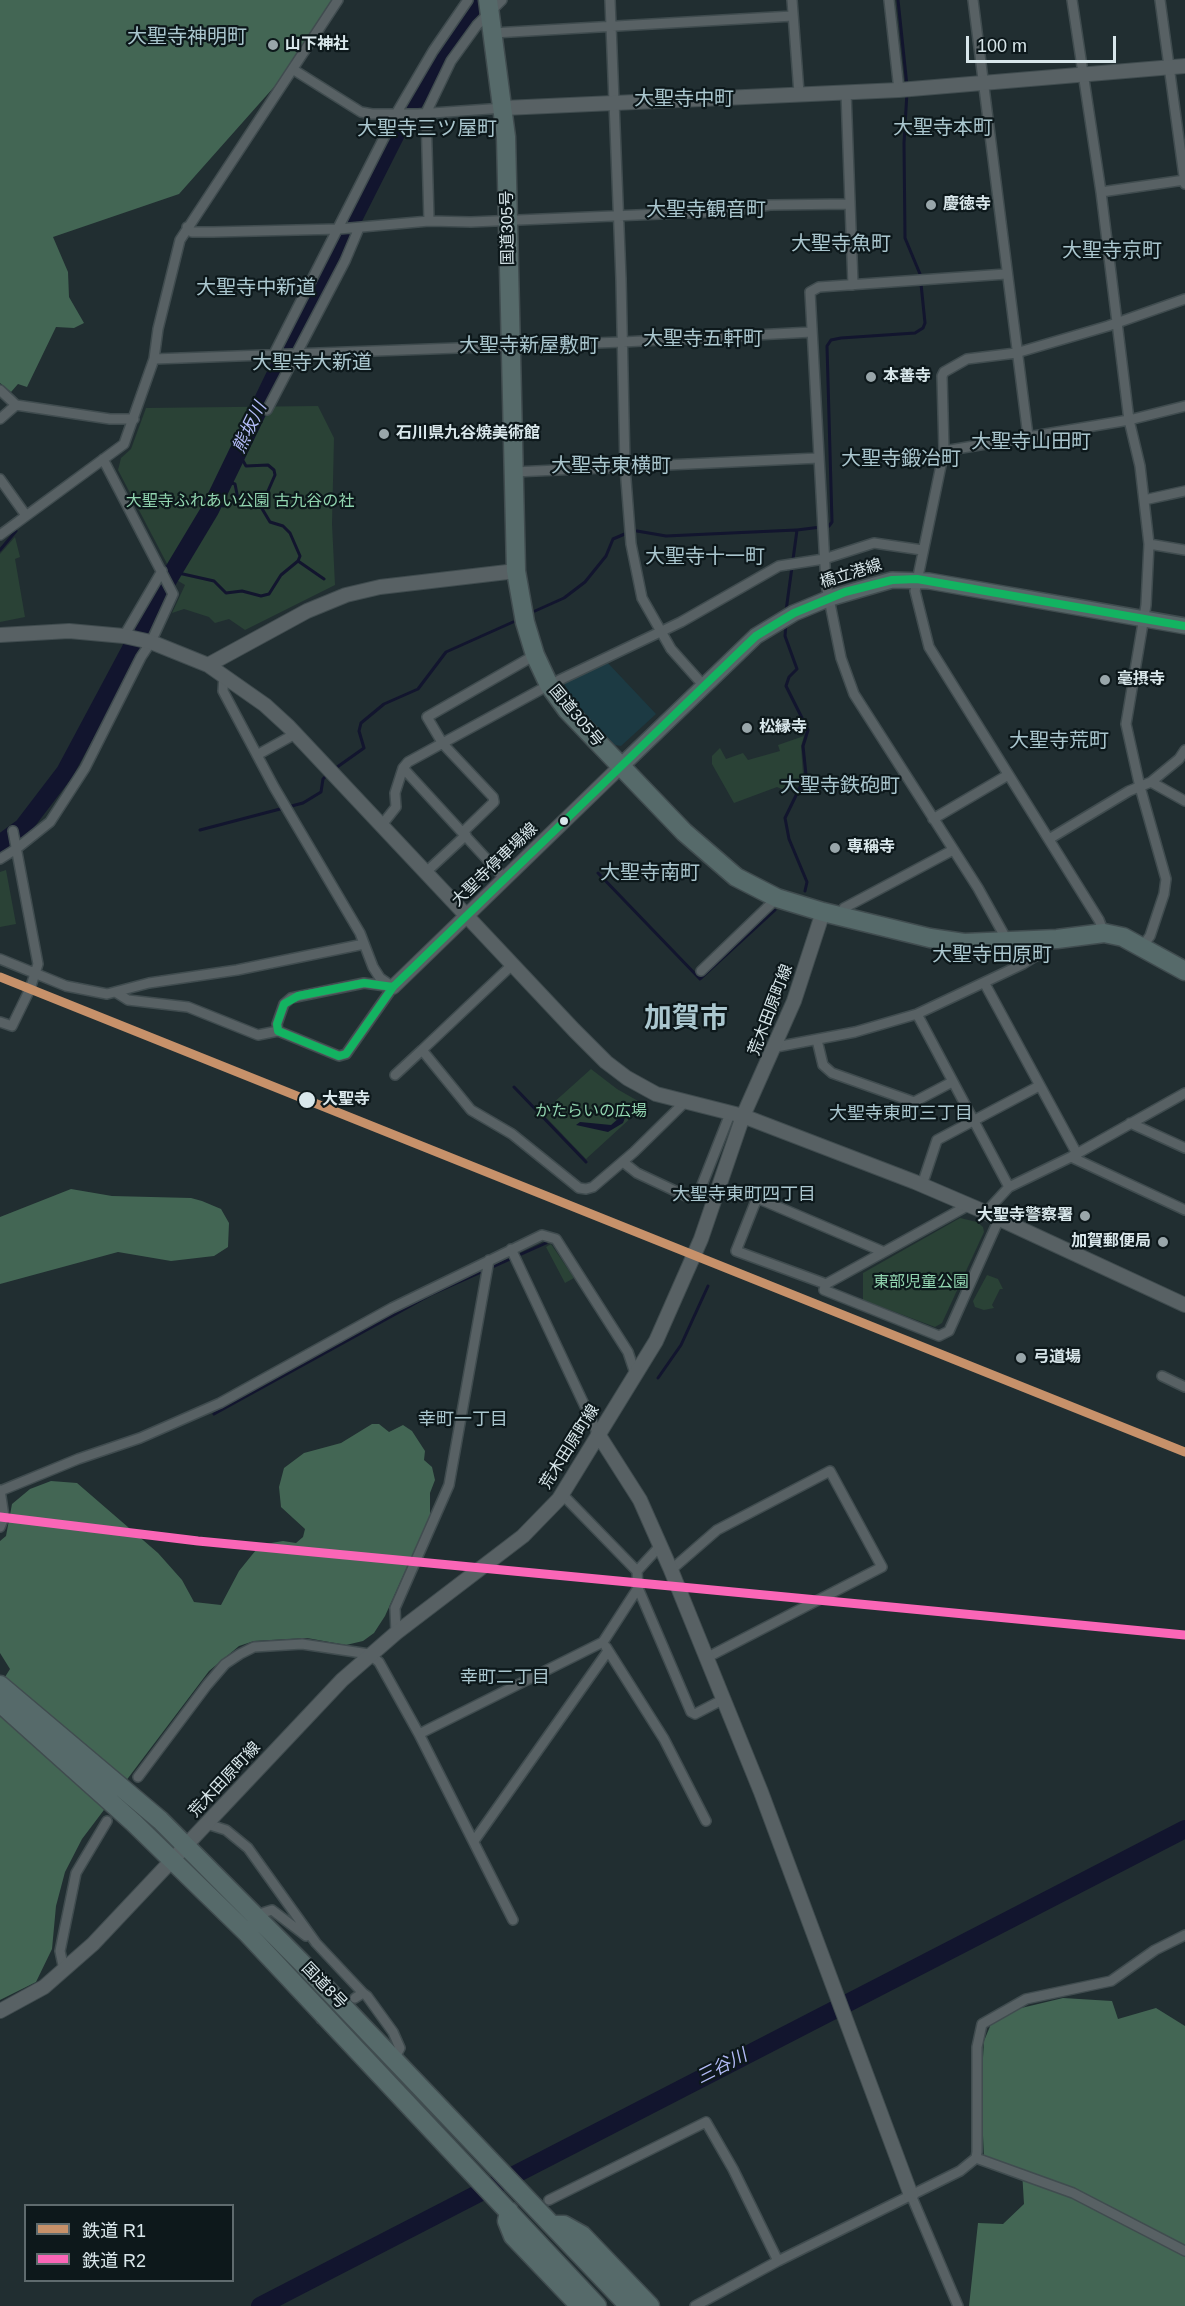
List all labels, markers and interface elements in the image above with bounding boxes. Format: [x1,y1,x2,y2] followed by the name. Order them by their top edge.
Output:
[969,24,1119,62] scale bar
[127,25,247,49] district label: 大聖寺神明町
[285,35,349,55] place label: 山下神社
[977,36,1027,56] text: 100 m
[266,38,280,52] marker: 山下神社
[634,87,734,111] district label: 大聖寺中町
[893,116,993,140] district label: 大聖寺本町
[357,117,497,141] district label: 大聖寺三ツ屋町
[498,190,518,266] street label: 国道305号
[943,195,991,215] place label: 慶徳寺
[646,198,766,222] district label: 大聖寺観音町
[924,198,938,212] marker: 慶徳寺
[791,232,891,256] district label: 大聖寺魚町
[1062,239,1162,263] district label: 大聖寺京町
[196,276,316,300] district label: 大聖寺中新道
[643,327,763,351] district label: 大聖寺五軒町
[459,334,599,358] district label: 大聖寺新屋敷町
[252,351,372,375] district label: 大聖寺大新道
[883,367,931,387] place label: 本善寺
[864,370,878,384] marker: 本善寺
[228,399,272,457] water label: 熊坂川
[396,424,540,444] place label: 石川県九谷焼美術館
[377,427,391,441] marker: 石川県九谷焼美術館
[971,430,1091,454] district label: 大聖寺山田町
[841,447,961,471] district label: 大聖寺鍛冶町
[551,454,671,478] district label: 大聖寺東横町
[126,492,354,512] park label: 大聖寺ふれあい公園 古九谷の社
[645,545,765,569] district label: 大聖寺十一町
[818,555,884,593] street label: 橋立港線
[1117,670,1165,690] place label: 毫摂寺
[1098,673,1112,687] marker: 毫摂寺
[545,681,607,751] street label: 国道305号
[759,718,807,738] place label: 松縁寺
[740,721,754,735] marker: 松縁寺
[1009,729,1109,753] district label: 大聖寺荒町
[780,774,900,798] district label: 大聖寺鉄砲町
[558,815,570,827] unlabelled marker
[448,819,542,911] street label: 大聖寺停車場線
[847,838,895,858] place label: 専稱寺
[828,841,842,855] marker: 専稱寺
[600,861,700,885] district label: 大聖寺南町
[932,943,1052,967] district label: 大聖寺田原町
[745,962,797,1058] street label: 荒木田原町線
[644,1002,728,1036] district label: 加賀市
[297,1090,317,1110] marker: 大聖寺
[322,1090,370,1110] place label: 大聖寺
[535,1102,647,1122] park label: かたらいの広場
[829,1103,973,1125] district label: 大聖寺東町三丁目
[672,1184,816,1206] district label: 大聖寺東町四丁目
[977,1206,1073,1226] place label: 大聖寺警察署
[1078,1209,1092,1223] marker: 大聖寺警察署
[1071,1232,1151,1252] place label: 加賀郵便局
[1156,1235,1170,1249] marker: 加賀郵便局
[873,1273,969,1293] park label: 東部児童公園
[1033,1348,1081,1368] place label: 弓道場
[1014,1351,1028,1365] marker: 弓道場
[536,1401,604,1493] street label: 荒木田原町線
[418,1409,508,1431] district label: 幸町一丁目
[460,1667,550,1689] district label: 幸町二丁目
[185,1738,265,1822] street label: 荒木田原町線
[297,1959,351,2013] street label: 国道8号
[693,2045,751,2089] water label: 三谷川
[24,2204,234,2282] legend
[82,2221,146,2241] text: 鉄道 R1
[82,2251,146,2271] text: 鉄道 R2

